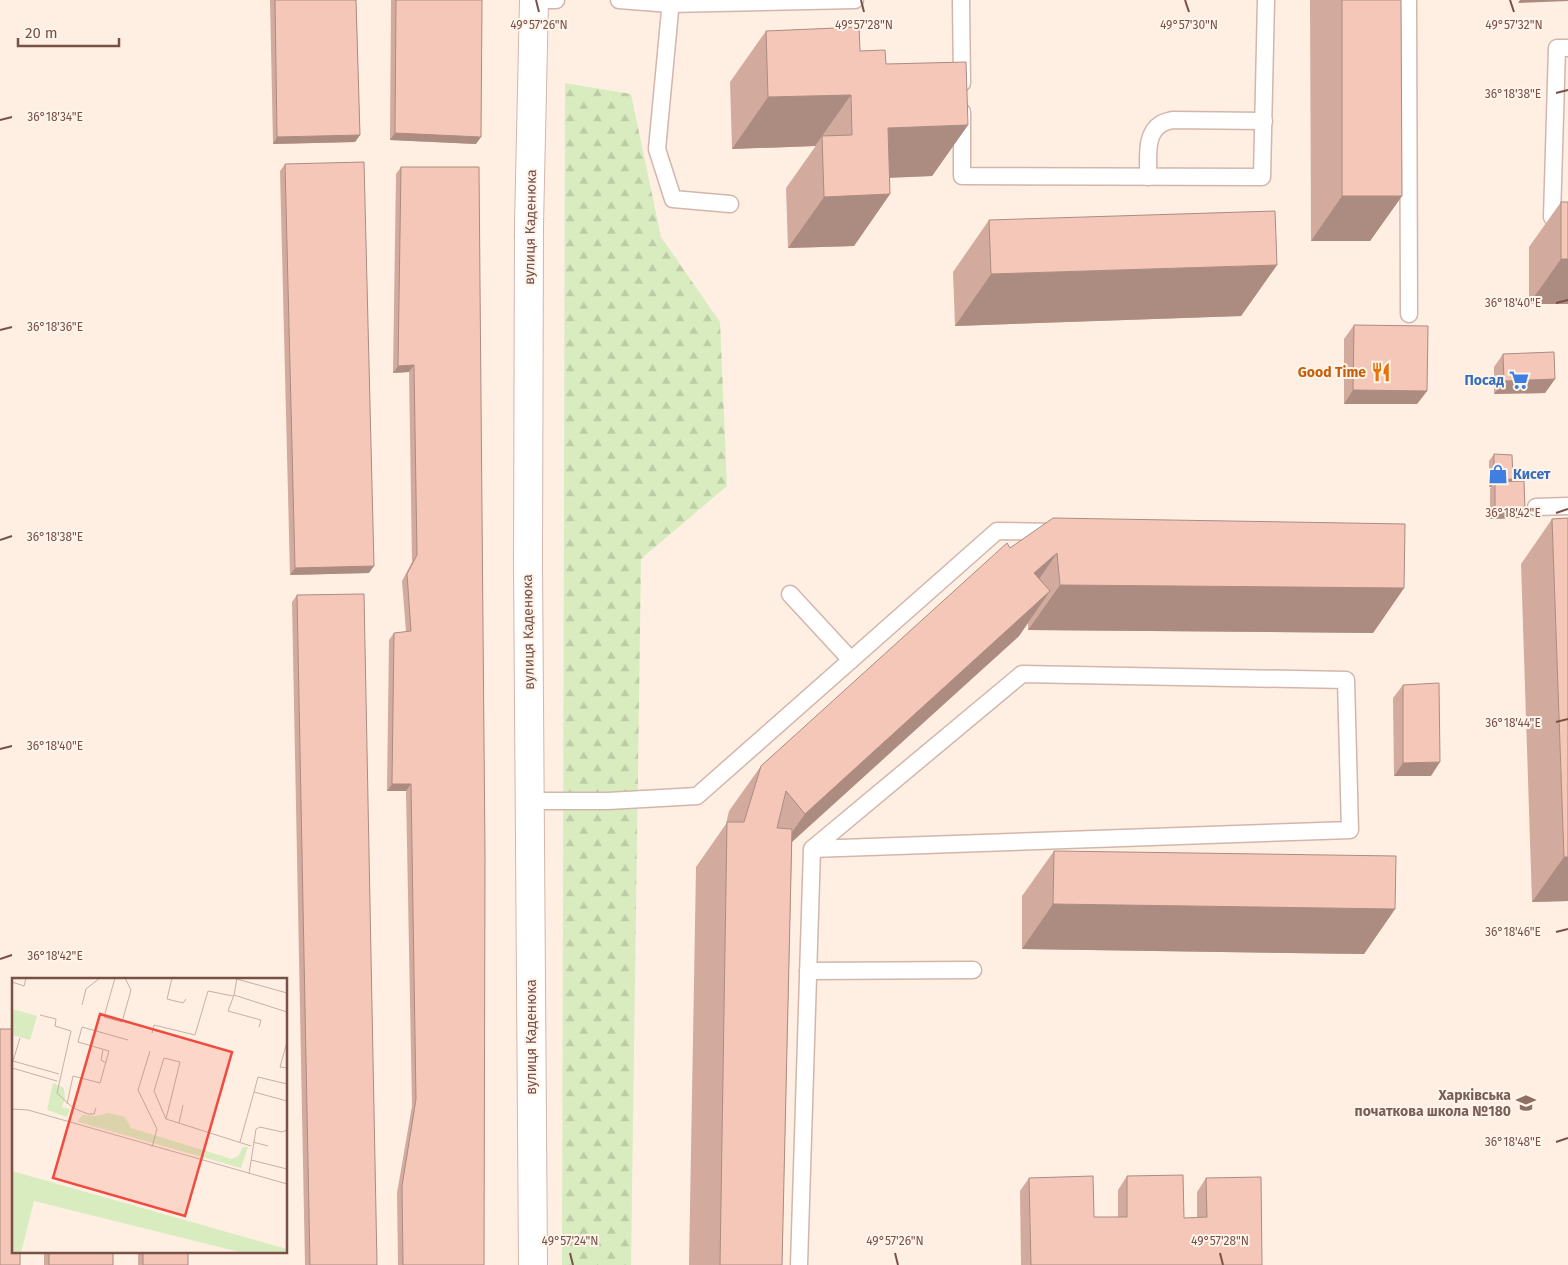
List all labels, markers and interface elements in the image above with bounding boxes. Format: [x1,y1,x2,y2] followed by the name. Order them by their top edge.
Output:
[18,15,119,47] scale bar
[510,18,568,32] text: 49°57'26"N
[835,18,893,32] text: 49°57'28"N
[1160,18,1218,32] text: 49°57'30"N
[1485,18,1543,32] text: 49°57'32"N
[25,24,58,42] text: 20 m
[1485,87,1541,101] text: 36°18'38"E
[27,110,83,124] text: 36°18'34"E
[521,169,540,285] street label: вулиця Каденюка
[1485,296,1541,310] text: 36°18'40"E
[27,320,83,334] text: 36°18'36"E
[1370,361,1392,383] restaurant icon: Good Time
[1298,364,1366,381] place label: Good Time
[1508,369,1530,391] supermarket icon: Посад
[1465,372,1504,389] place label: Посад
[1487,463,1509,485] shop icon: Кисет
[1513,466,1551,483] place label: Кисет
[1485,506,1541,520] text: 36°18'42"E
[27,530,83,544] text: 36°18'38"E
[519,574,538,690] street label: вулиця Каденюка
[1485,716,1541,730] text: 36°18'44"E
[27,739,83,753] text: 36°18'40"E
[1485,925,1541,939] text: 36°18'46"E
[27,949,83,963] text: 36°18'42"E
[12,978,288,1252] inset map
[523,979,540,1095] street label: вулиця Каденюка
[1355,1087,1511,1120] place label: Харківська початкова школа №180
[1515,1092,1537,1114] school or university icon: Харківська початкова школа №180
[1485,1135,1541,1149] text: 36°18'48"E
[542,1234,598,1248] text: 49°57'24"N
[866,1234,924,1248] text: 49°57'26"N
[1191,1234,1249,1248] text: 49°57'28"N

